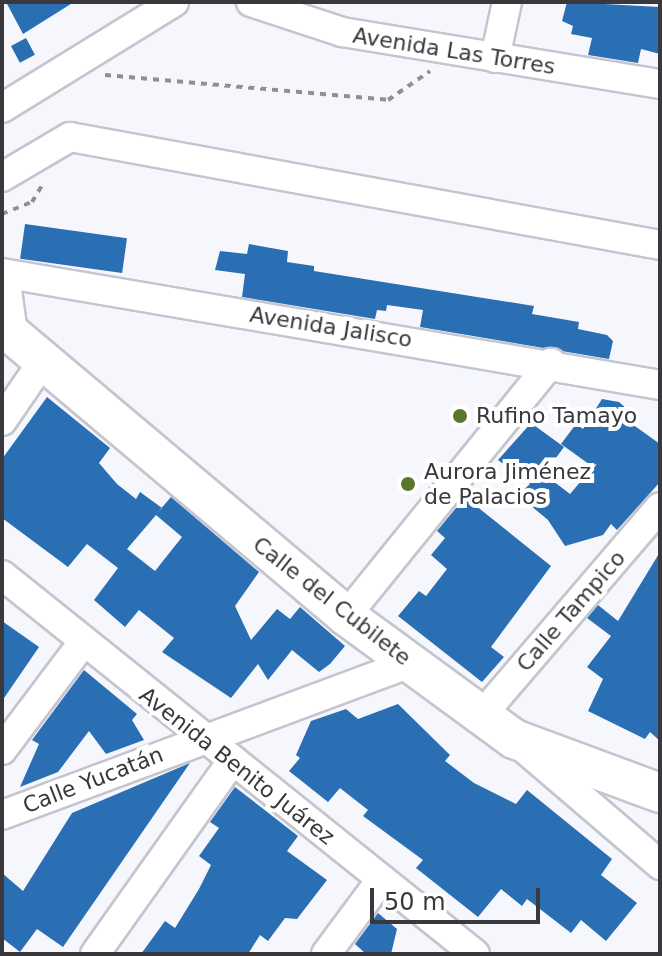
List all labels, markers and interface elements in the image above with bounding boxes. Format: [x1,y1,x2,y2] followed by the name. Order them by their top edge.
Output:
[351,22,557,80] street label: Avenida Las Torres
[248,301,414,353] street label: Avenida Jalisco
[476,403,637,429] place label: Rufino Tamayo
[451,407,469,425] marker: Rufino Tamayo
[424,458,591,510] place label: Aurora Jiménez de Palacios
[399,475,417,493] marker: Aurora Jiménez de Palacios
[248,531,416,671] street label: Calle del Cubilete
[511,545,631,677] street label: Calle Tampico
[134,682,340,850] street label: Avenida Benito Juárez
[19,741,167,819] street label: Calle Yucatán
[374,872,544,922] scale bar
[384,888,446,916] text: 50 m

